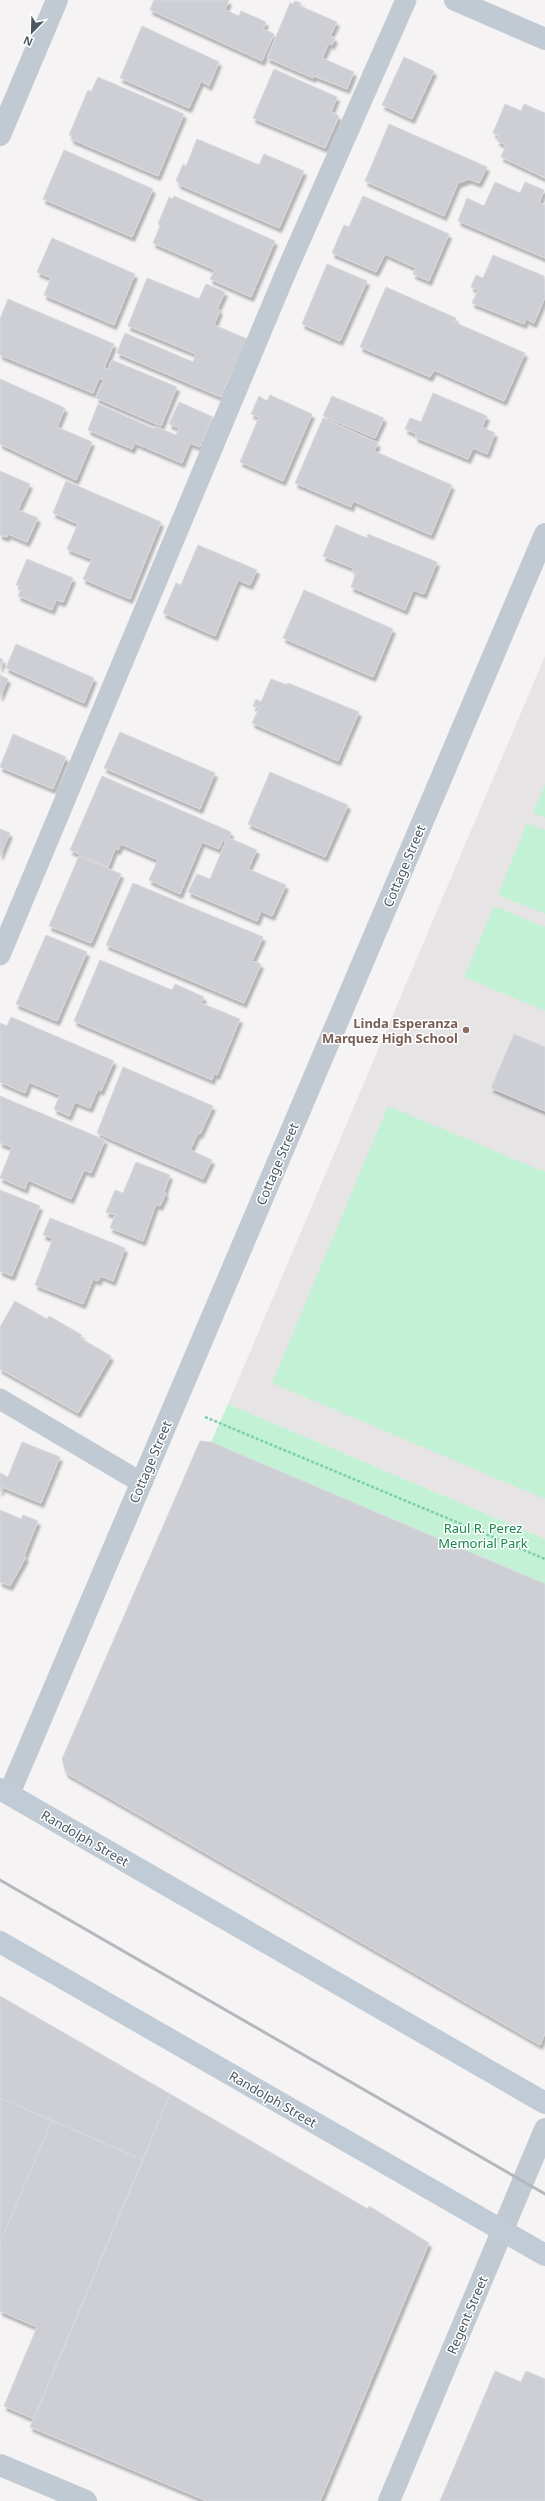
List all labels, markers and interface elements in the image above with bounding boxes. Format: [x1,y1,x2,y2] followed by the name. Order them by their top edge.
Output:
[12,12,52,52] north arrow
[21,33,35,50] text: N
[379,822,430,910] street label: Cottage Street
[322,1014,458,1047] place label: Linda Esperanza Marquez High School
[461,1025,471,1035] marker: Linda Esperanza Marquez High School
[252,1120,303,1208] street label: Cottage Street
[125,1418,176,1506] street label: Cottage Street
[438,1519,528,1552] park label: Raul R. Perez Memorial Park
[38,1806,132,1871] street label: Randolph Street
[226,2067,320,2132] street label: Randolph Street
[442,2273,492,2357] street label: Regent Street

